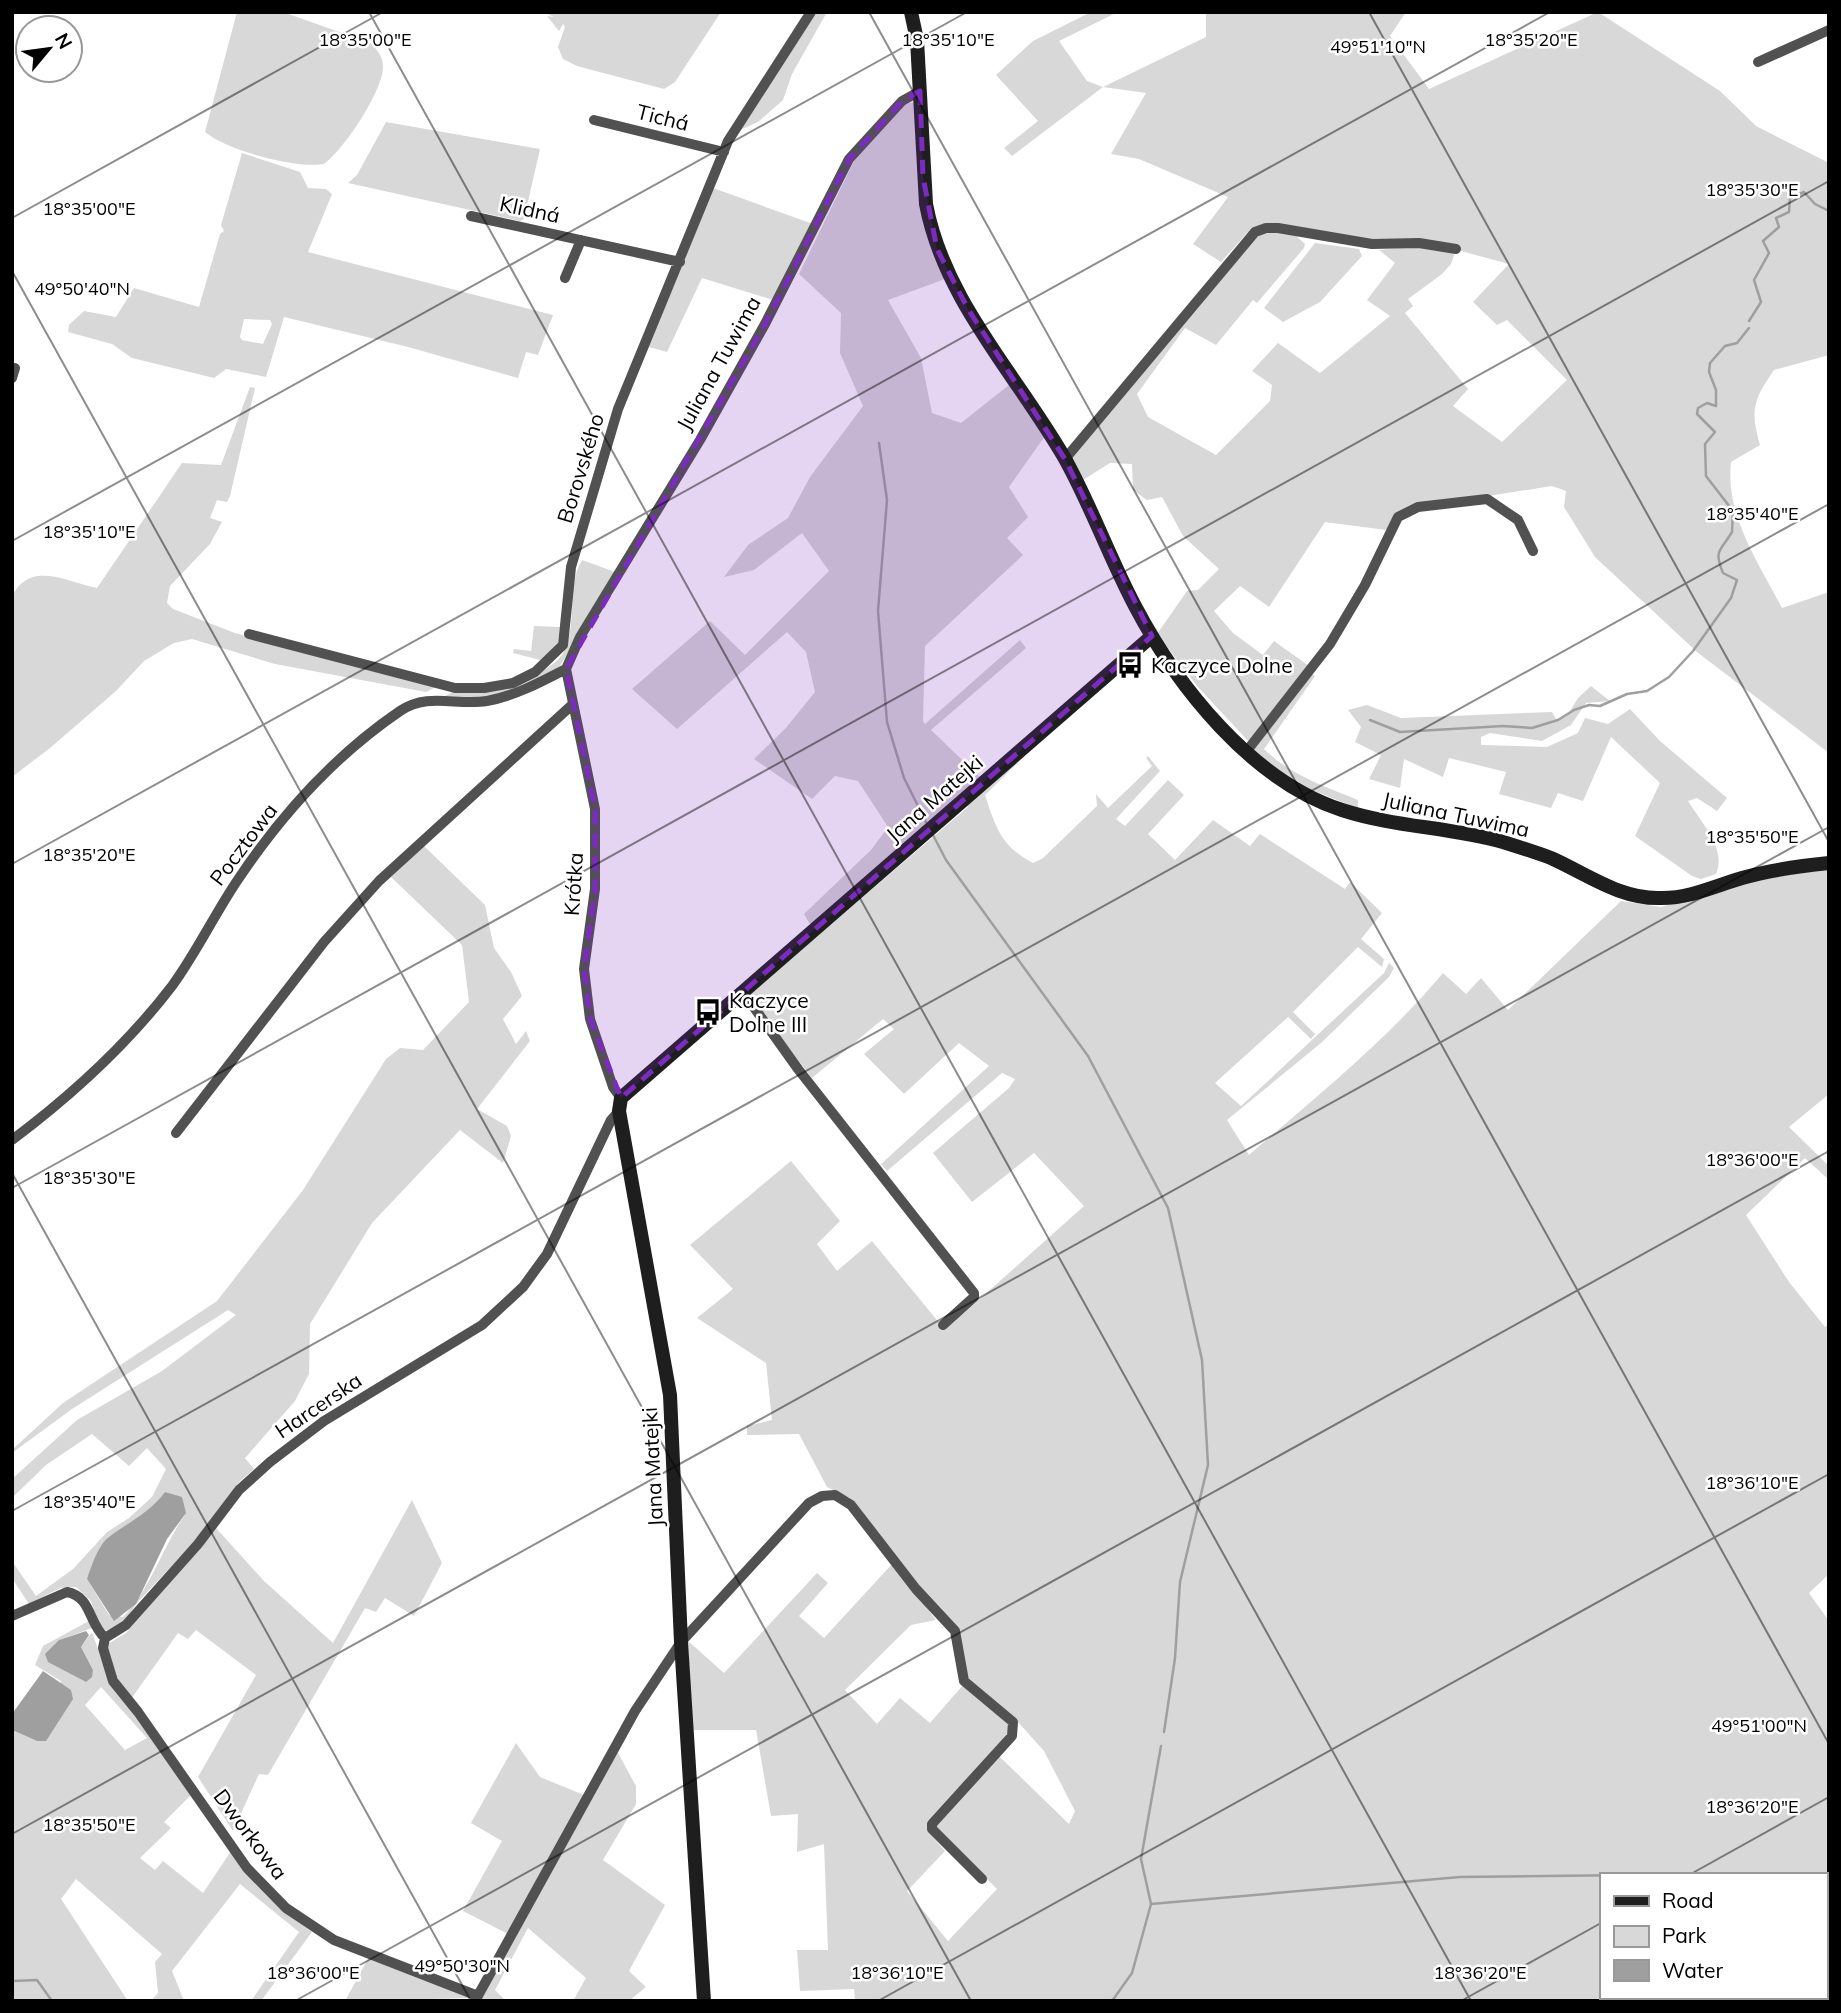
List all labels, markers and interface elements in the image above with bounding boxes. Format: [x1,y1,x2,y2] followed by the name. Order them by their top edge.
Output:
[14,14,84,84] north arrow
[318,28,412,51] text: 18°35'00"E
[901,28,995,51] text: 18°35'10"E
[1484,28,1578,51] text: 18°35'20"E
[50,29,78,53] text: N
[1330,35,1426,58] text: 49°51'10"N
[634,98,692,136] street label: Tichá
[1705,178,1799,201] text: 18°35'30"E
[498,190,562,228] street label: Klidná
[42,197,136,220] text: 18°35'00"E
[34,277,130,300] text: 49°50'40"N
[670,291,766,435] street label: Juliana Tuwima
[551,410,609,526] street label: Borovského
[1705,502,1799,525] text: 18°35'40"E
[42,520,136,543] text: 18°35'10"E
[1115,650,1145,680] bus stop icon: Kaczyce Dolne
[1151,652,1293,678] place label: Kaczyce Dolne
[880,749,988,847] street label: Jana Matejki
[1380,786,1532,842] street label: Juliana Tuwima
[204,798,282,890] street label: Pocztowa
[1705,825,1799,848] text: 18°35'50"E
[42,843,136,866] text: 18°35'20"E
[558,851,588,917] street label: Krótka
[729,987,809,1037] place label: Kaczyce Dolne III
[693,997,723,1027] bus stop icon: Kaczyce Dolne III
[1705,1148,1799,1171] text: 18°36'00"E
[42,1166,136,1189] text: 18°35'30"E
[270,1367,366,1443] street label: Harcerska
[636,1406,668,1528] street label: Jana Matejki
[1705,1471,1799,1494] text: 18°36'10"E
[42,1490,136,1513] text: 18°35'40"E
[1711,1714,1807,1737] text: 49°51'00"N
[209,1784,293,1884] street label: Dworkowa
[1705,1795,1799,1818] text: 18°36'20"E
[42,1813,136,1836] text: 18°35'50"E
[1600,1873,1827,1999] legend
[1662,1887,1713,1913] text: Road
[1662,1922,1706,1948] text: Park
[414,1954,510,1977] text: 49°50'30"N
[1662,1957,1723,1983] text: Water
[266,1961,360,1984] text: 18°36'00"E
[850,1961,944,1984] text: 18°36'10"E
[1433,1961,1527,1984] text: 18°36'20"E

